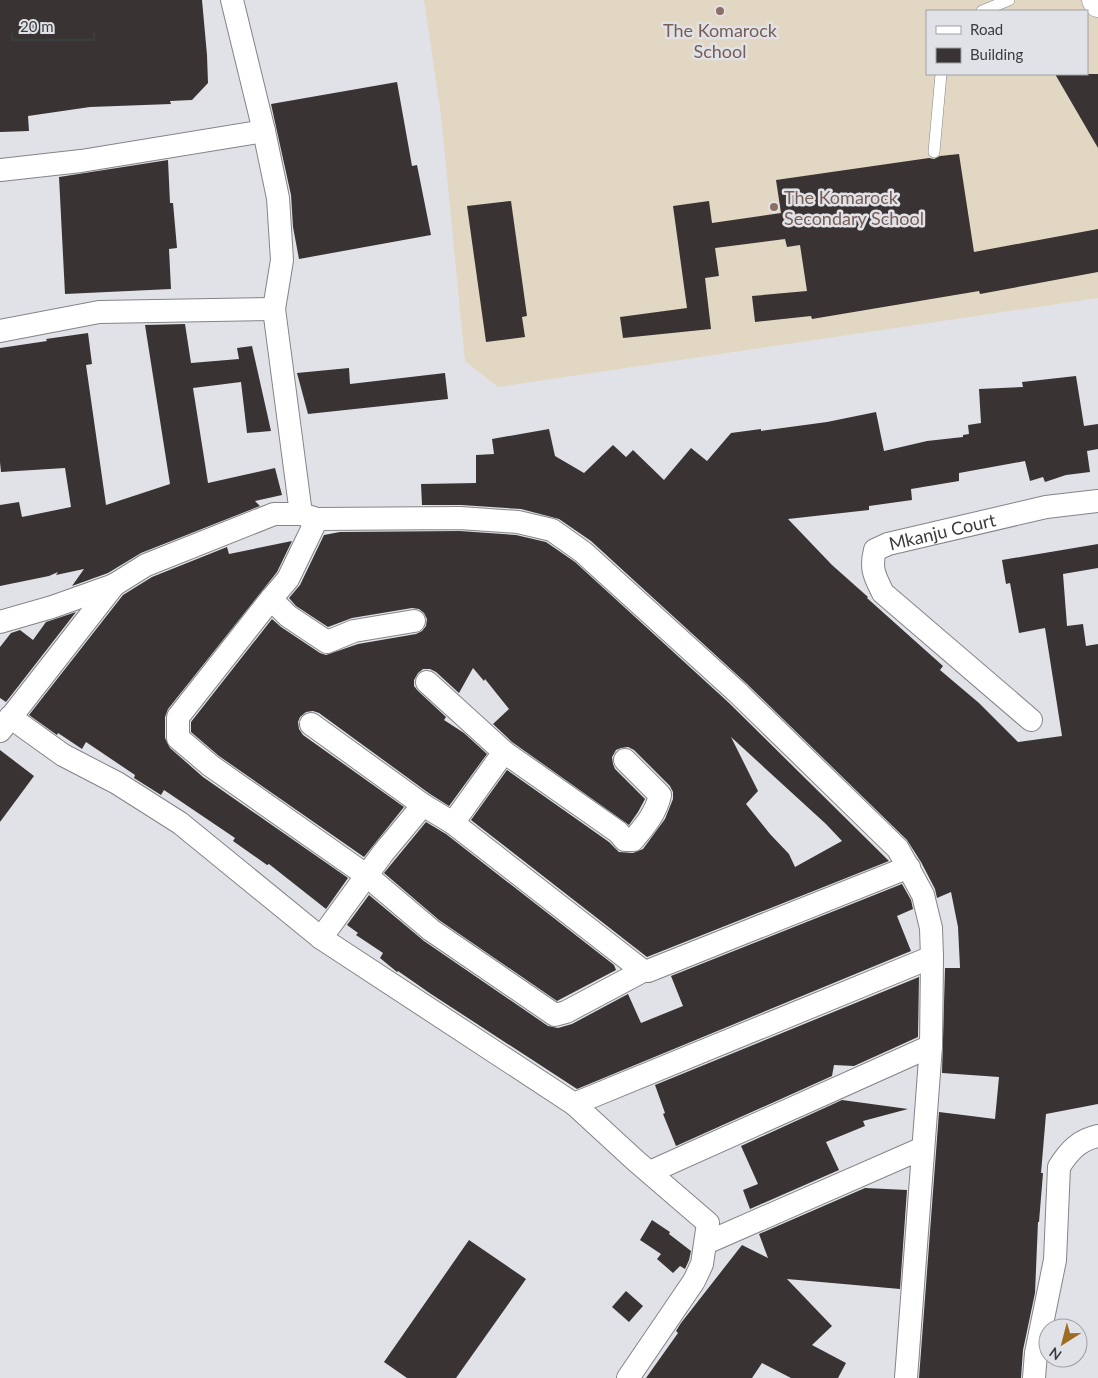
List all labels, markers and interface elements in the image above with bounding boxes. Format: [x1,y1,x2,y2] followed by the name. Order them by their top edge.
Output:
[714,5,726,17] marker: The Komarock School
[12,10,95,42] scale bar
[926,10,1088,75] legend
[20,17,54,35] text: 20 m
[663,19,778,62] place label: The Komarock School
[970,20,1003,38] text: Road
[970,45,1023,63] text: Building
[784,186,924,229] place label: The Komarock Secondary School
[768,201,780,213] marker: The Komarock Secondary School
[887,508,998,554] street label: Mkanju Court
[1038,1318,1088,1368] north arrow
[1046,1344,1064,1364] text: N

